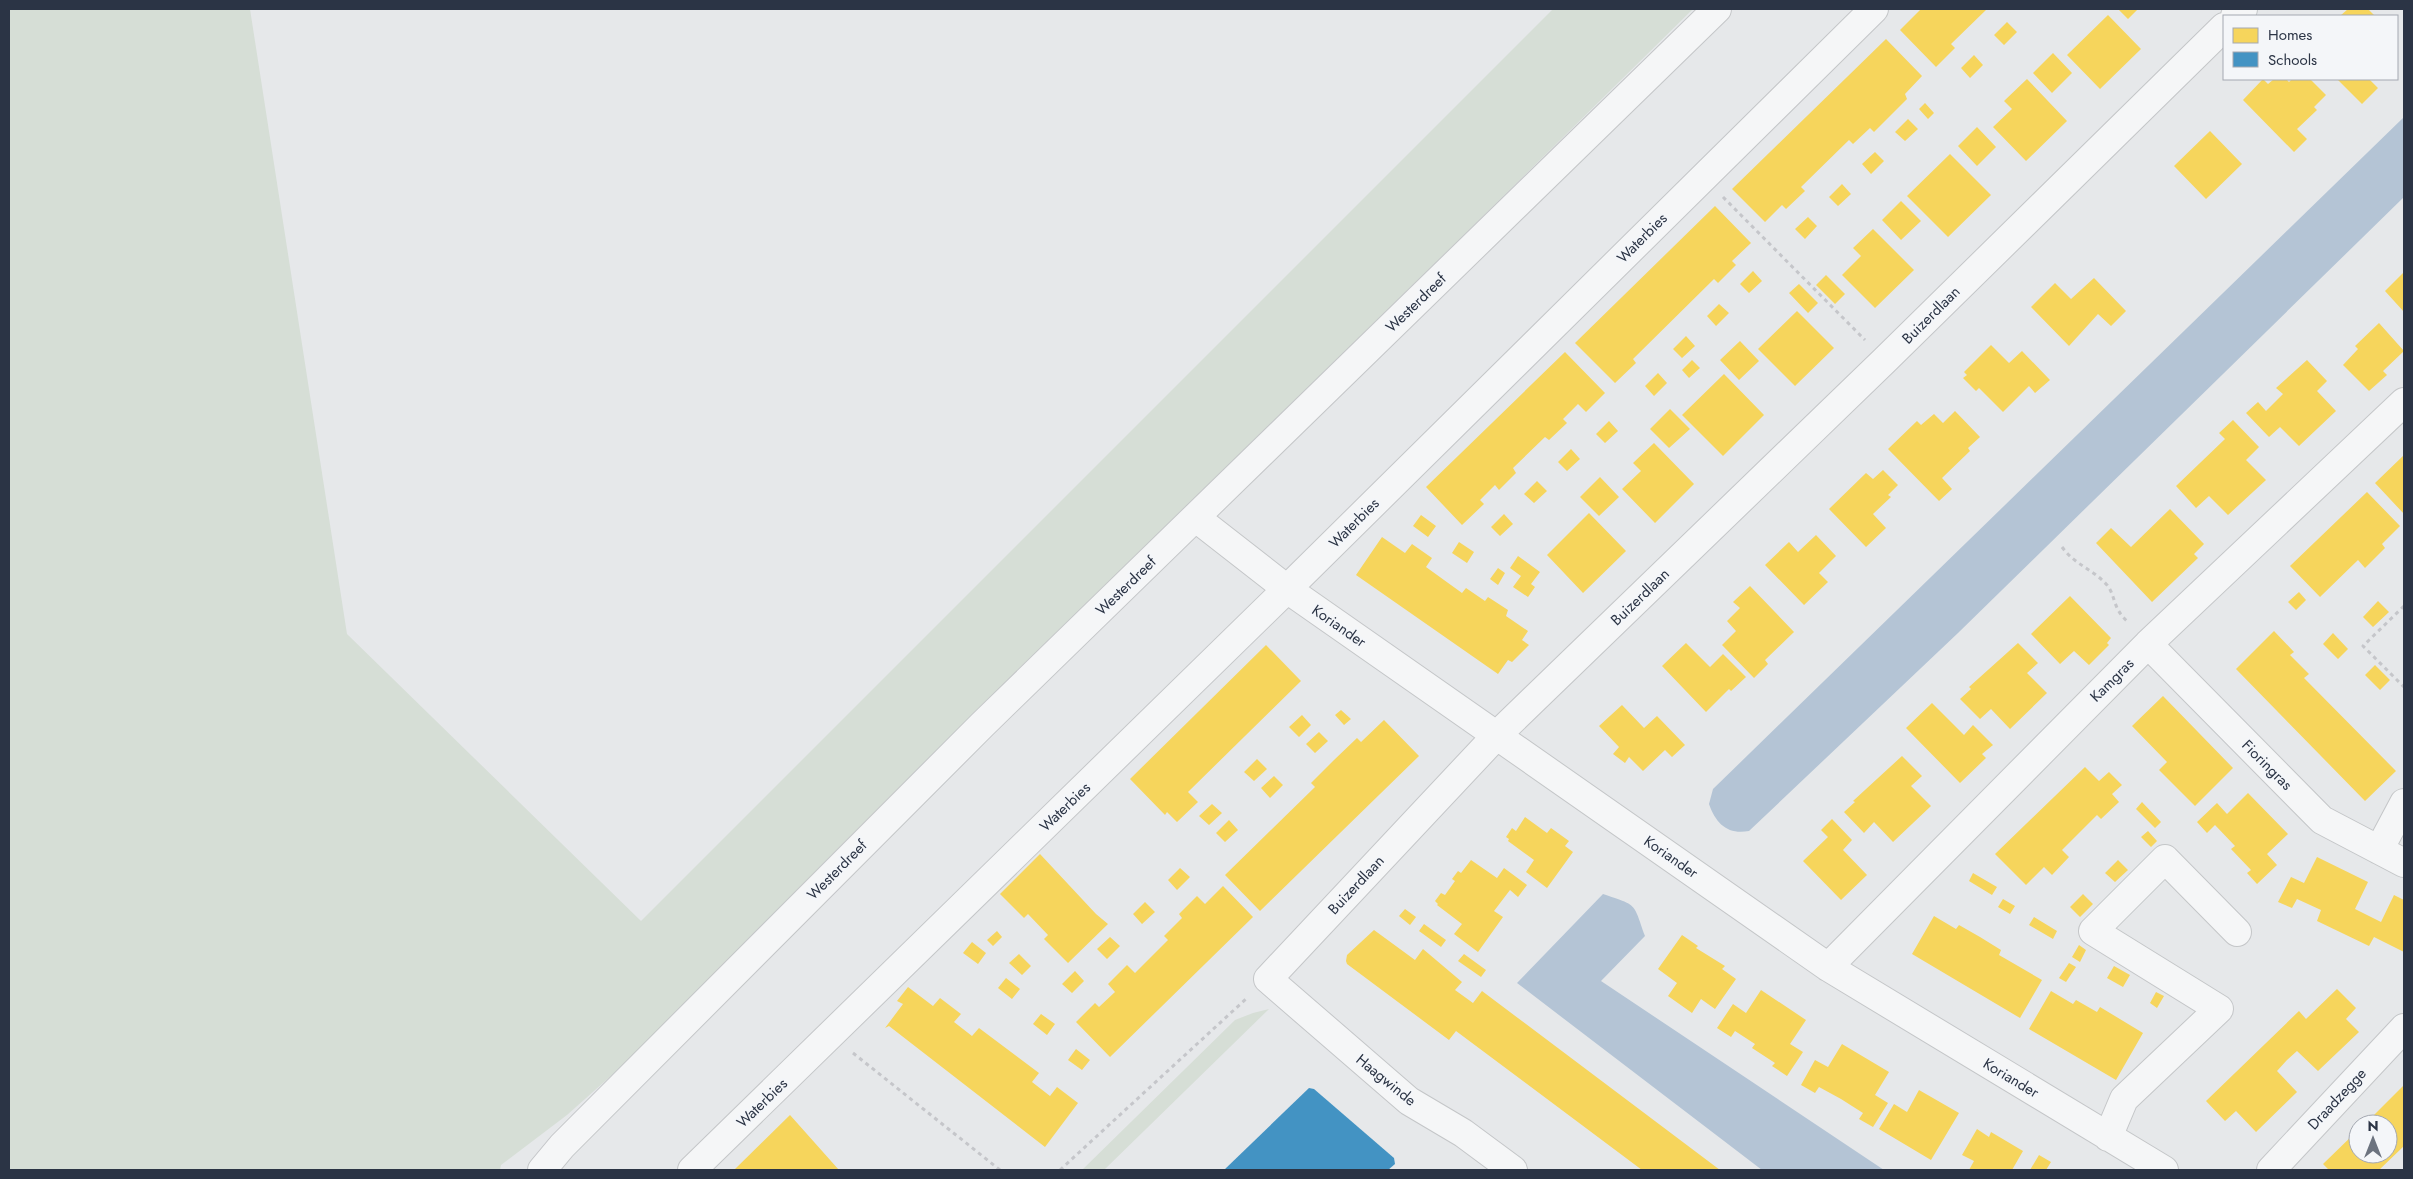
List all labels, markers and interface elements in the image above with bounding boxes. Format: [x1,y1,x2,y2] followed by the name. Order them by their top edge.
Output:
[2223,15,2398,80] legend
[2268,24,2312,46] text: Homes
[2268,49,2317,71] text: Schools
[1612,208,1672,268] street label: Waterbies
[1381,268,1452,338] street label: Westerdreef
[1897,281,1965,349] street label: Buizerdlaan
[1324,493,1384,553] street label: Waterbies
[1091,551,1162,621] street label: Westerdreef
[1606,563,1674,631] street label: Buizerdlaan
[1307,599,1371,653] street label: Koriander
[2085,653,2139,707] street label: Kamgras
[2237,735,2297,795] street label: Fioringras
[1035,777,1095,837] street label: Waterbies
[1639,830,1703,884] street label: Koriander
[802,834,873,905] street label: Westerdreef
[1323,850,1389,920] street label: Buizerdlaan
[1351,1049,1421,1111] street label: Haagwinde
[1979,1053,2044,1104] street label: Koriander
[2303,1063,2372,1135] street label: Draadzegge
[732,1073,792,1133] street label: Waterbies
[2348,1114,2398,1164] north arrow
[2367,1116,2379,1136] text: N

